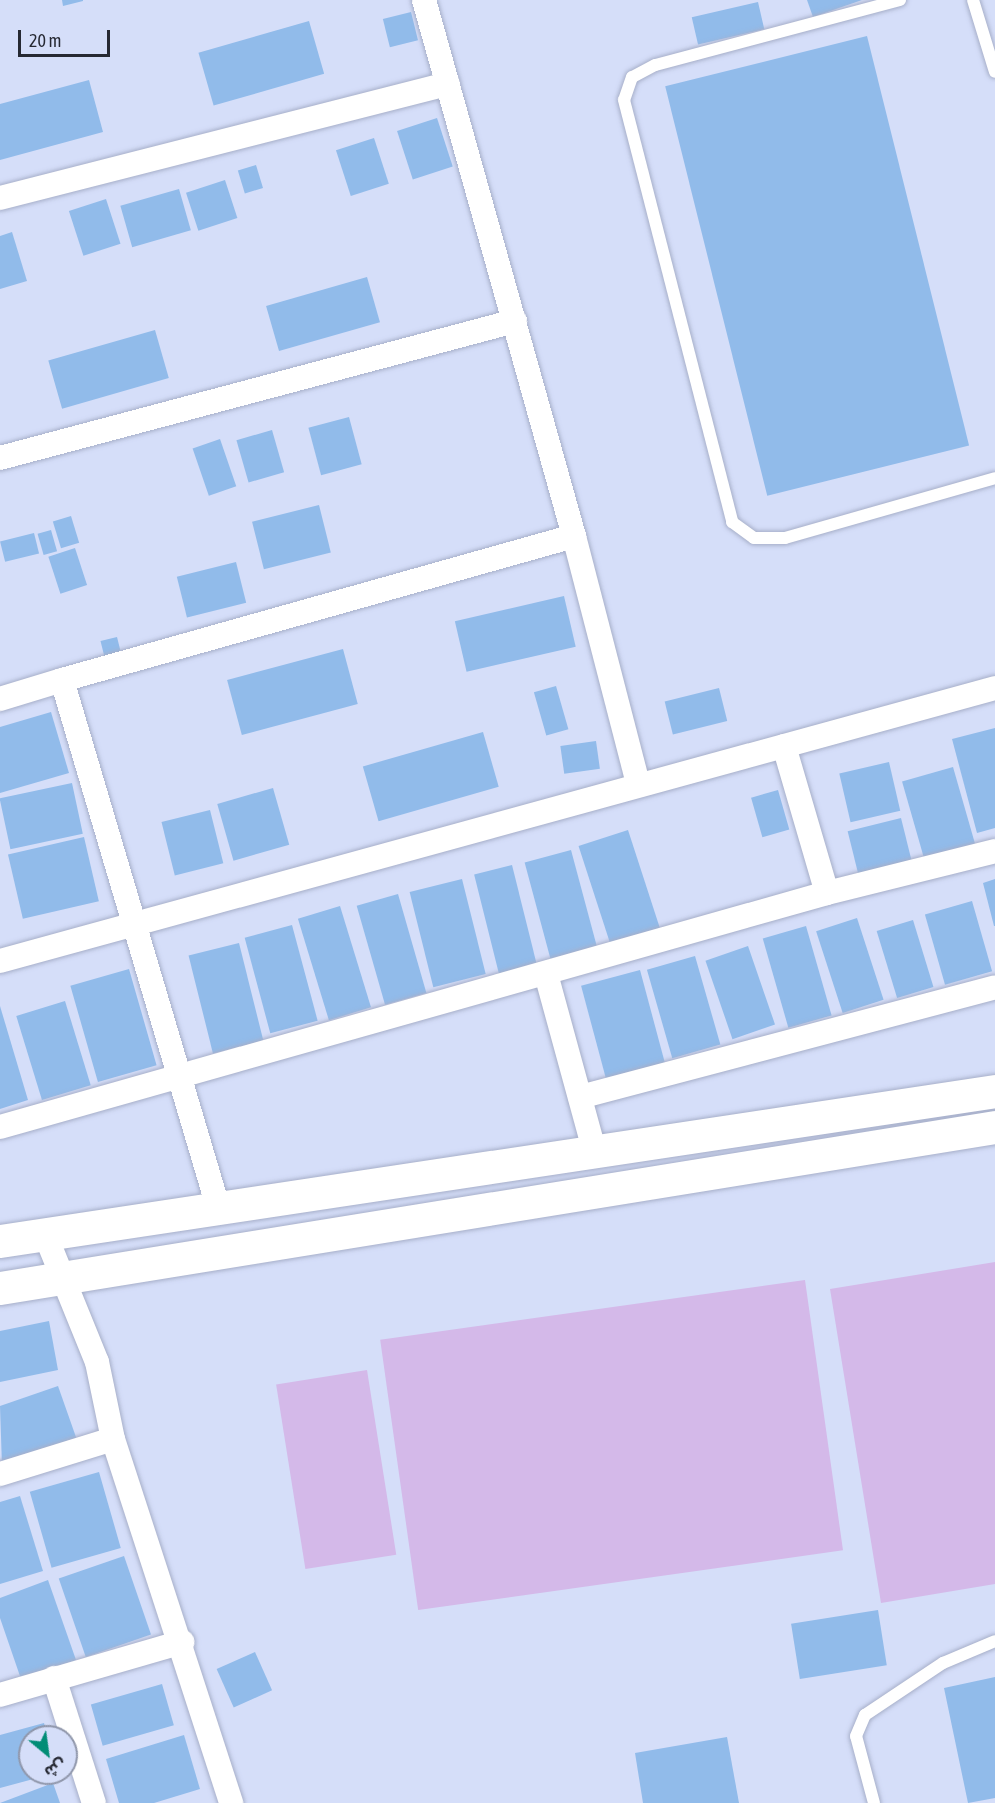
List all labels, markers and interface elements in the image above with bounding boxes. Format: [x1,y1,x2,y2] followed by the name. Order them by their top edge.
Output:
[21,18,112,56] scale bar
[29,30,61,51] text: 20 m
[18,1725,78,1785] north arrow
[42,1756,70,1782] text: ش

